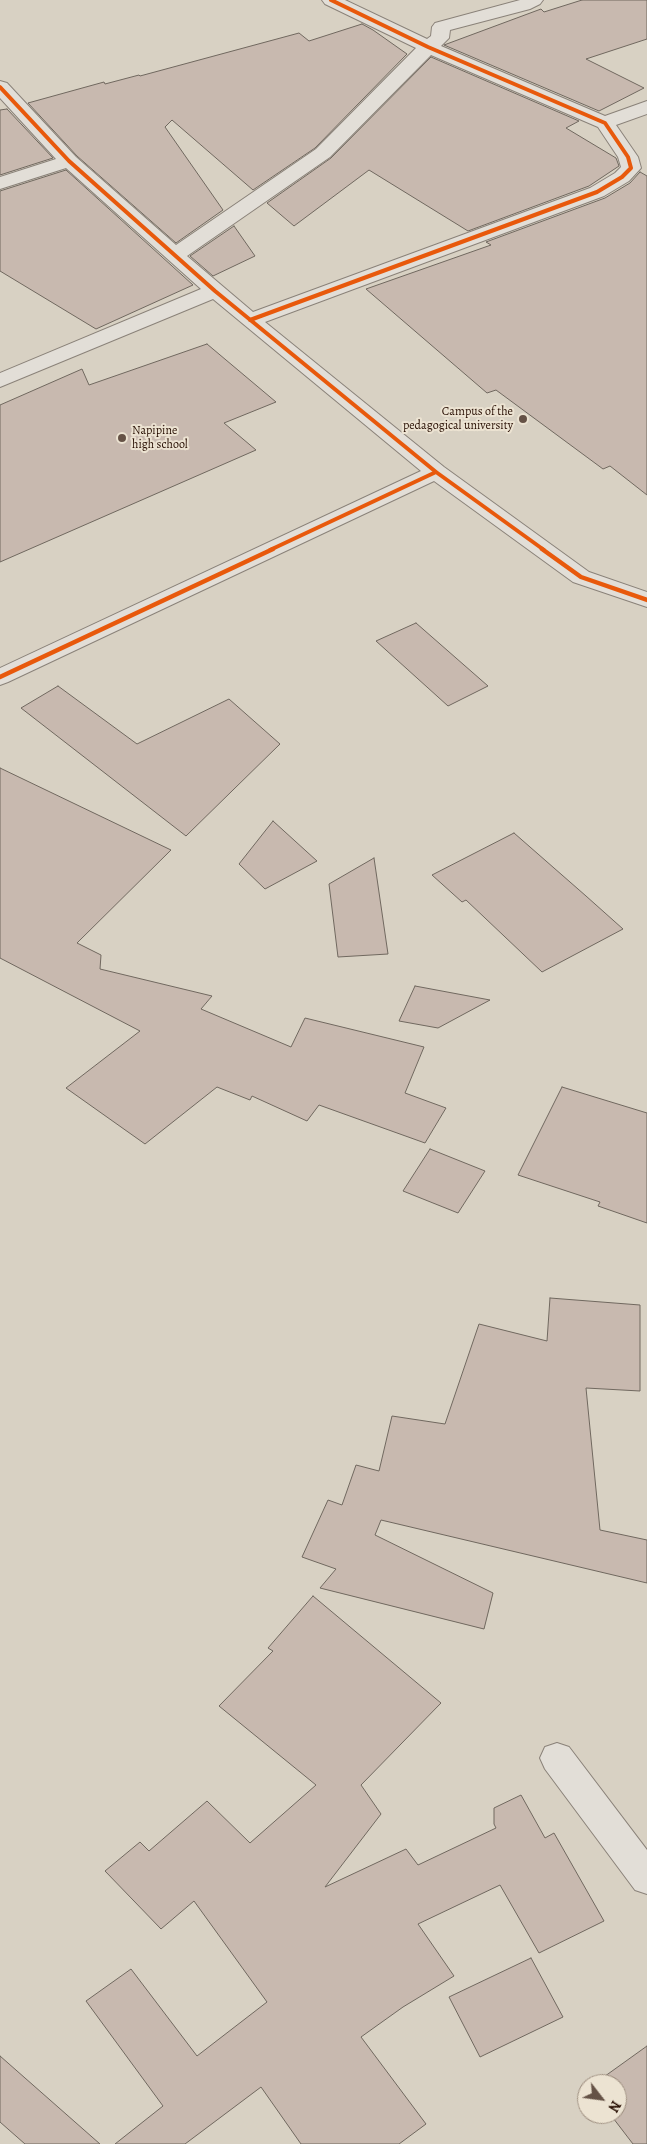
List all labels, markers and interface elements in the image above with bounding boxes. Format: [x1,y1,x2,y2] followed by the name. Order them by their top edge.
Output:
[403,405,513,433] place label: Campus of the pedagogical university
[517,413,529,425] marker: Campus of the pedagogical university
[132,424,188,452] place label: Napipine high school
[116,432,128,444] marker: Napipine high school
[577,2074,627,2124] north arrow
[604,2097,625,2115] text: N

